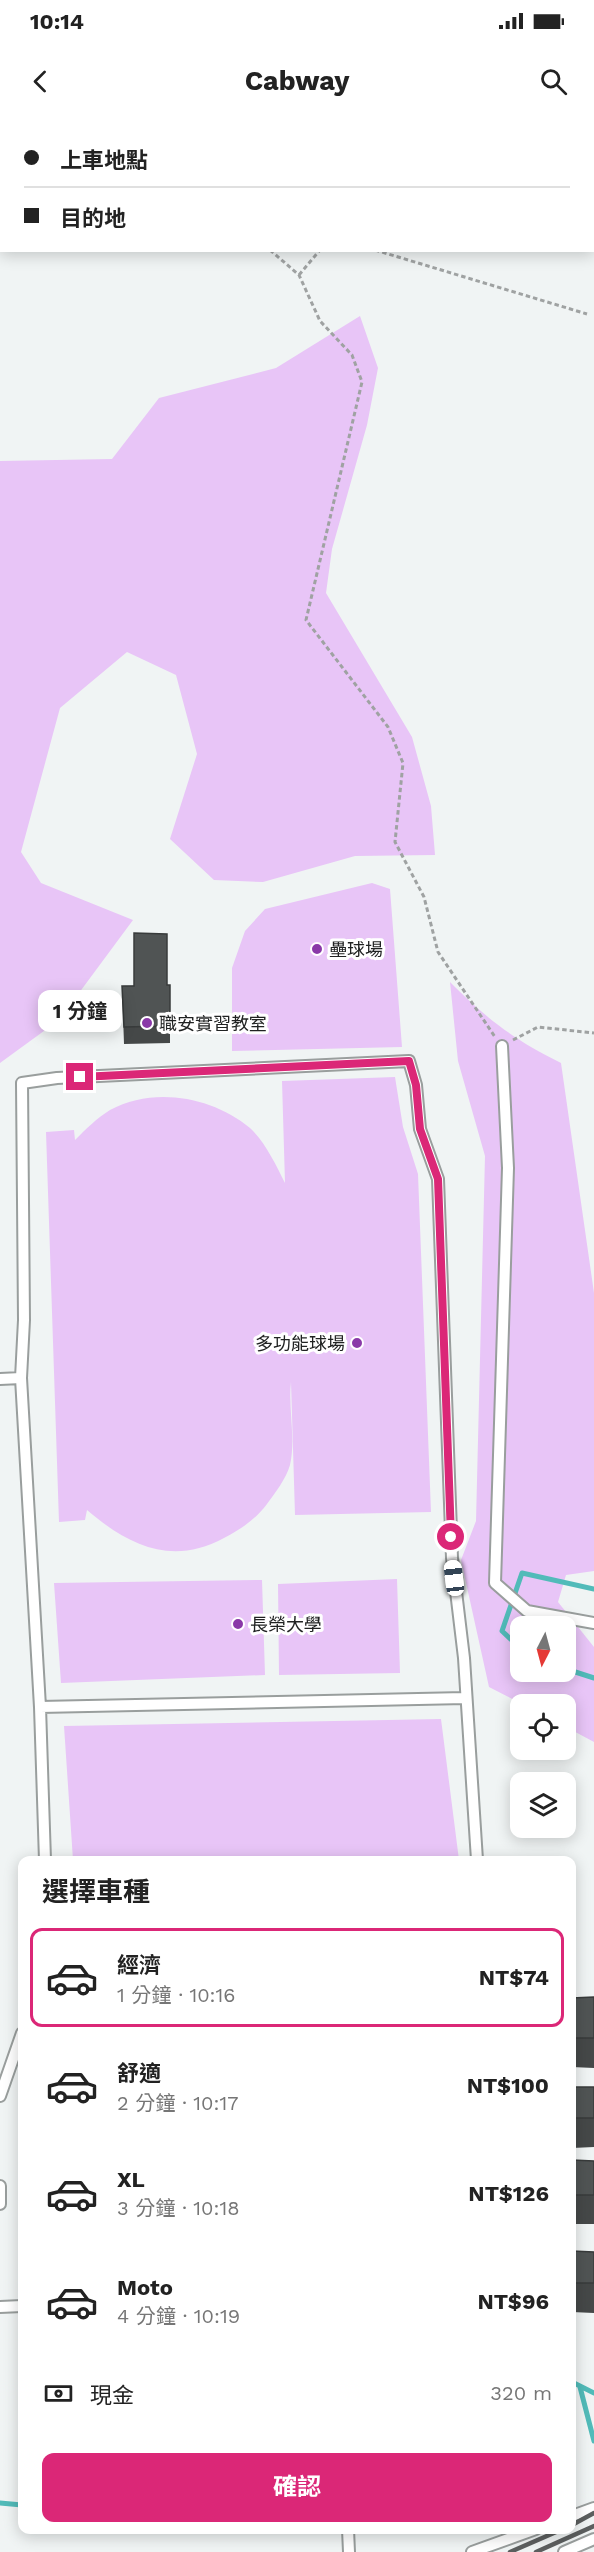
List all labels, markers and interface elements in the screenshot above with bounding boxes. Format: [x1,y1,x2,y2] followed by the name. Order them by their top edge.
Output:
[30,9,84,34] text: 10:14
[24,65,57,98] icon: back
[245,65,349,97] text: Cabway
[537,65,570,98] icon: search
[60,148,148,173] text: 上車地點
[60,206,126,231] text: 目的地
[329,939,383,960] place label: 壘球場
[310,942,324,956] marker: 壘球場
[38,990,122,1032] callout: 1 分鐘
[53,999,107,1023] text: 1 分鐘
[159,1013,267,1034] place label: 職安實習教室
[140,1016,154,1030] marker: 職安實習教室
[66,1063,93,1090] route end
[255,1333,345,1354] place label: 多功能球場
[350,1336,364,1350] marker: 多功能球場
[437,1523,464,1550] route start
[443,1559,465,1597] car
[250,1614,322,1635] place label: 長榮大學
[510,1616,576,1682] north arrow
[510,1616,576,1838] map controls
[231,1617,245,1631] marker: 長榮大學
[510,1694,576,1760] button: locate
[510,1772,576,1838] button: layers
[42,1876,150,1908] text: 選擇車種
[45,1951,99,2005] icon: car
[117,1953,161,1978] text: 經濟
[479,1965,549,1990] text: NT$74
[117,1983,236,2007] text: 1 分鐘 · 10:16
[45,2059,99,2113] icon: car
[117,2061,161,2086] text: 舒適
[467,2073,549,2098] text: NT$100
[117,2091,238,2115] text: 2 分鐘 · 10:17
[45,2167,99,2221] icon: car
[117,2167,145,2192] text: XL
[468,2181,549,2206] text: NT$126
[117,2196,240,2220] text: 3 分鐘 · 10:18
[45,2275,99,2329] icon: car
[117,2275,173,2300] text: Moto
[477,2289,549,2314] text: NT$96
[117,2304,240,2328] text: 4 分鐘 · 10:19
[42,2377,75,2410] icon: cash
[490,2381,552,2405] text: 320 m
[90,2383,134,2408] text: 現金
[42,2453,552,2522] button: 確認

